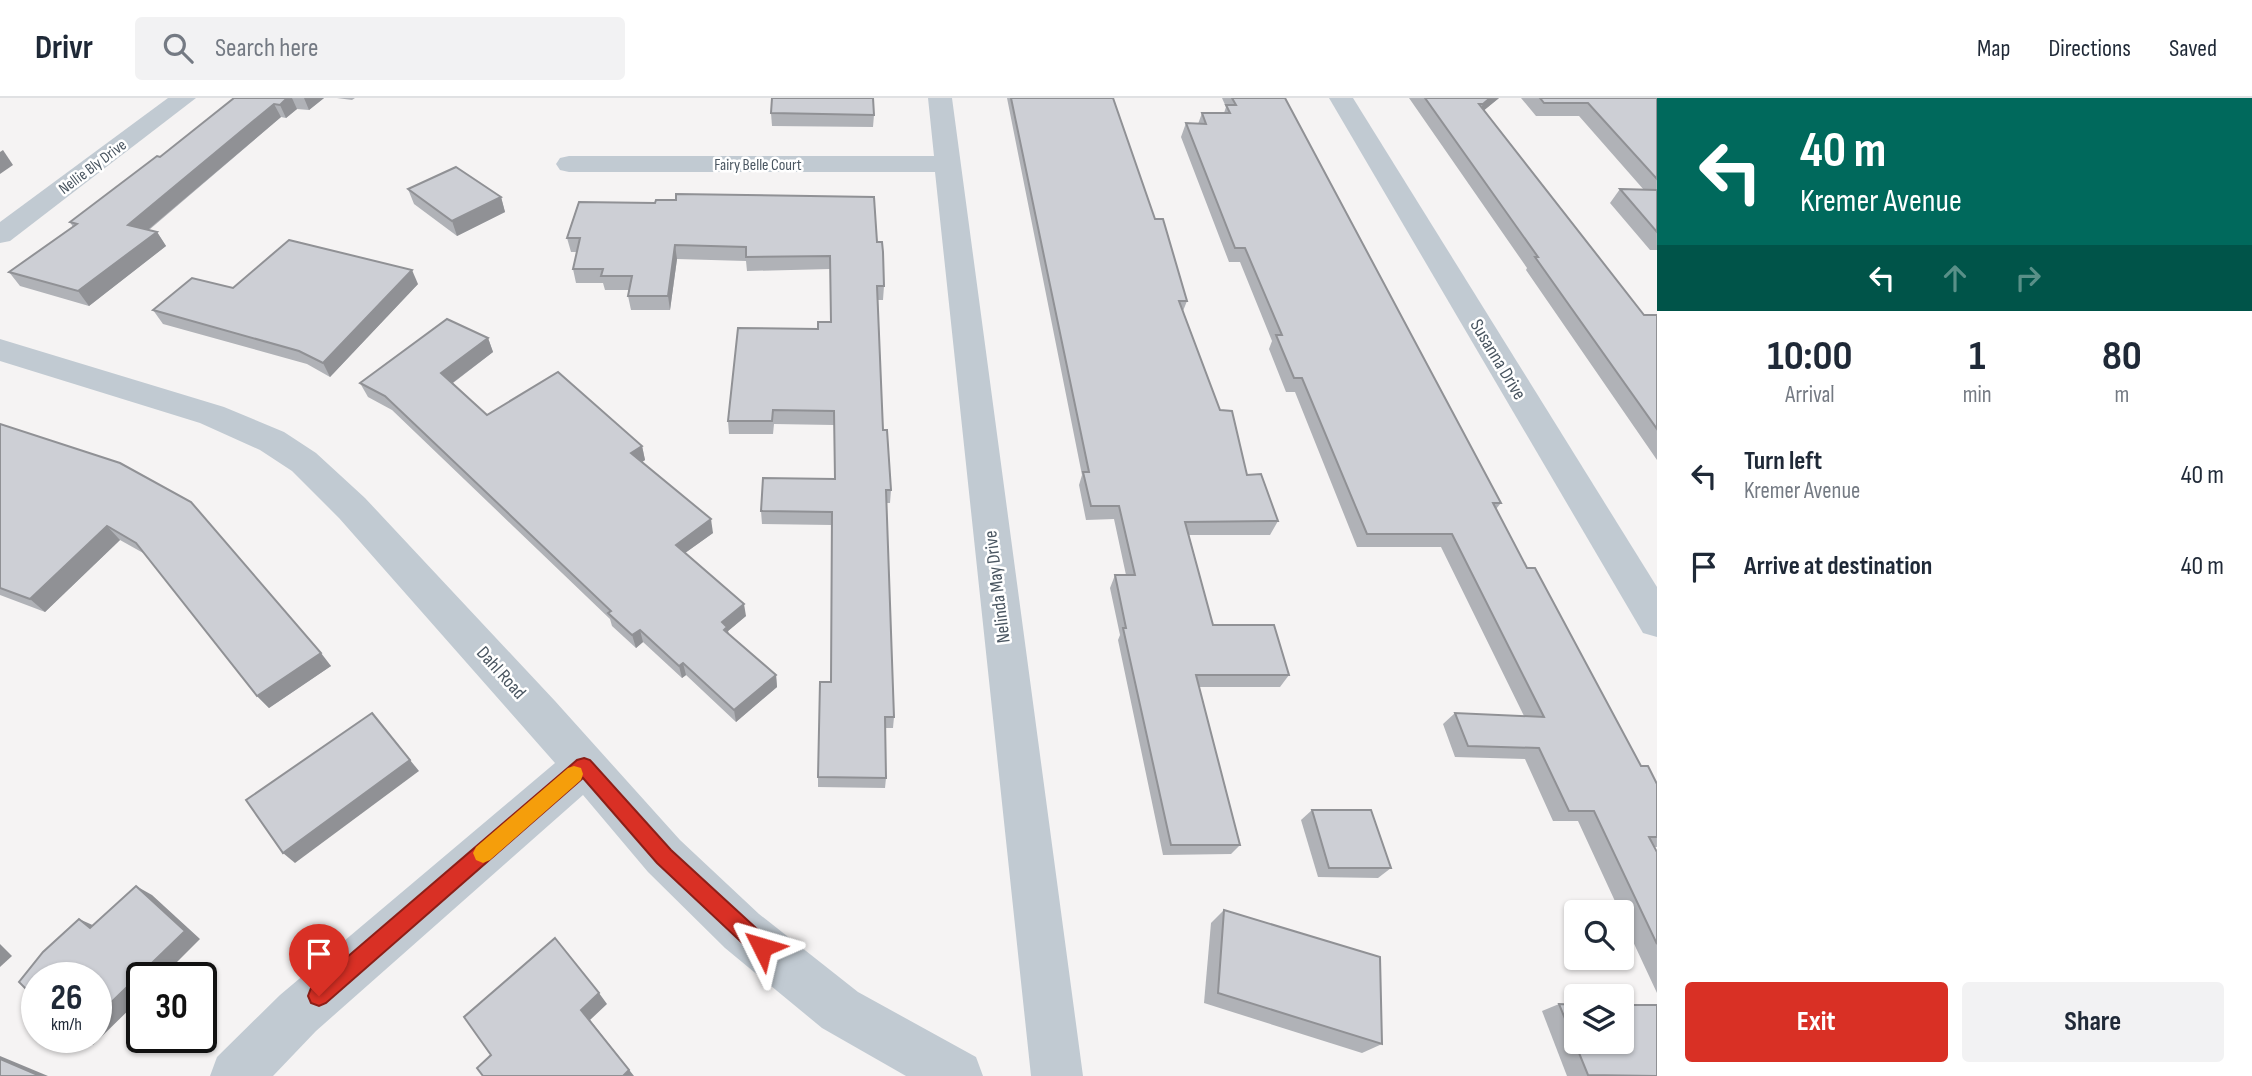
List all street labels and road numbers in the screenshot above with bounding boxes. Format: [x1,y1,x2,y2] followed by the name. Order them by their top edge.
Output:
[55,136,130,199] street label: Nellie Bly Drive
[714,156,802,175] street label: Fairy Belle Court
[1465,315,1531,404] street label: Susanna Drive
[979,529,1016,644] street label: Nelinda May Drive
[471,642,530,704] street label: Dahl Road

